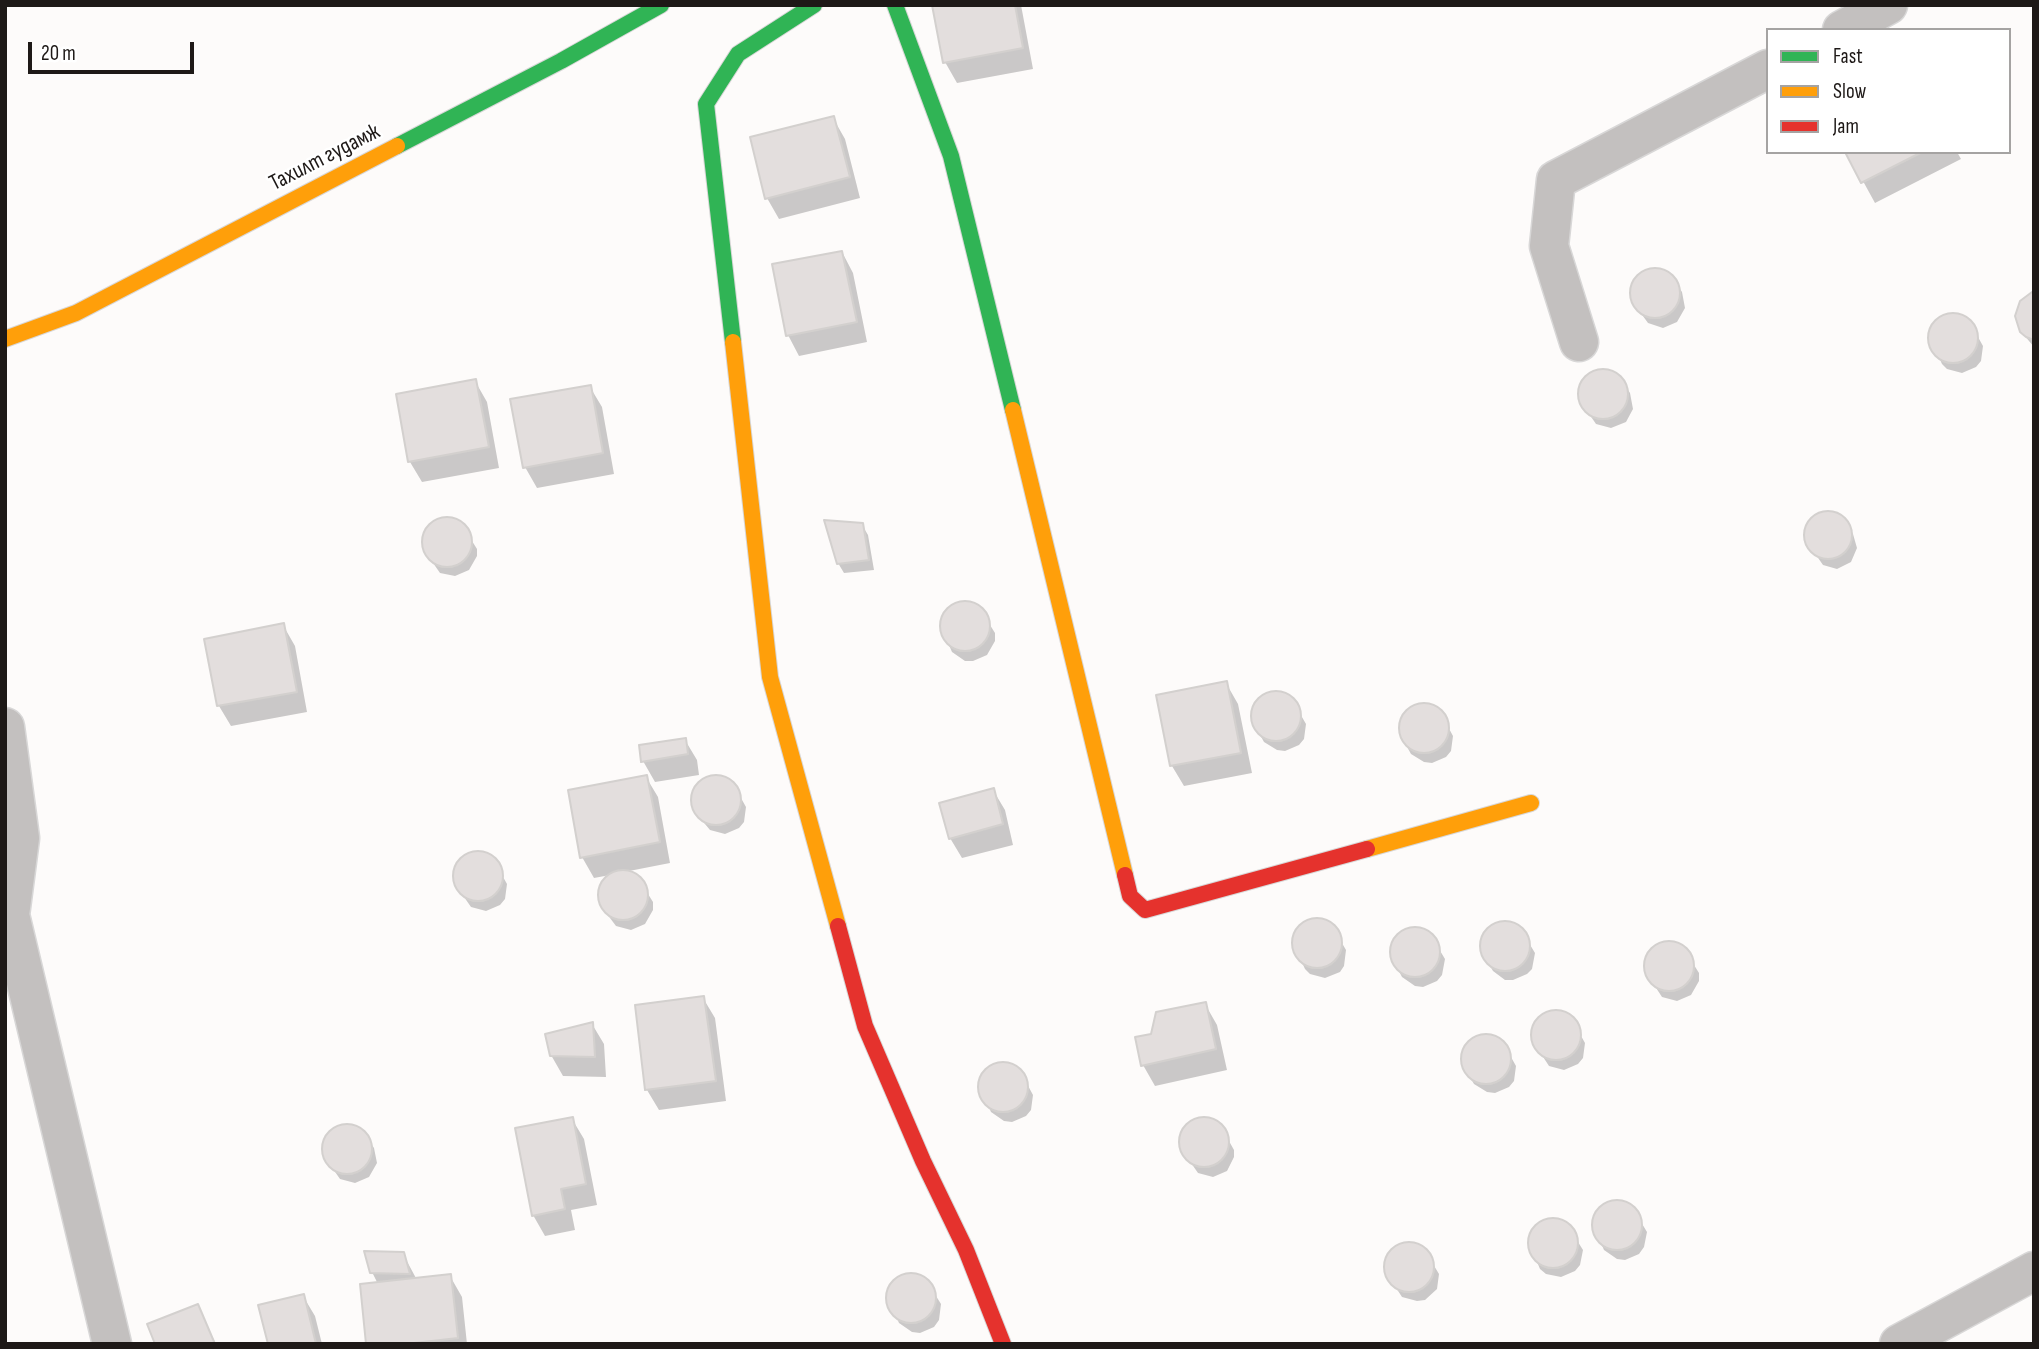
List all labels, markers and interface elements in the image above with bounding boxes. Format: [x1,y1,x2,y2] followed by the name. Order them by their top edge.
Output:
[32,28,198,72] scale bar
[1766,28,2011,154] legend
[41,41,76,66] text: 20 m
[1833,44,1863,69] text: Fast
[1833,79,1866,104] text: Slow
[1833,114,1859,139] text: Jam
[265,118,385,198] street label: Тахилт гудамж

